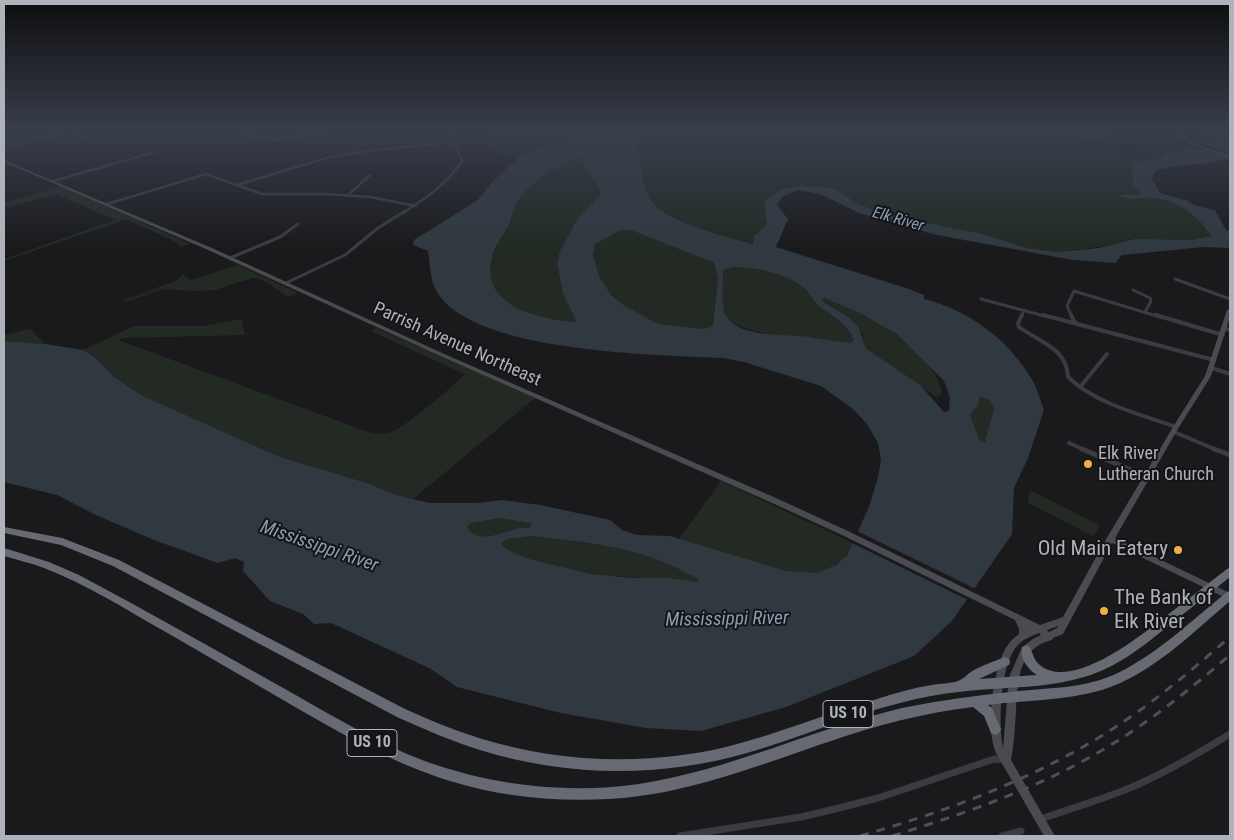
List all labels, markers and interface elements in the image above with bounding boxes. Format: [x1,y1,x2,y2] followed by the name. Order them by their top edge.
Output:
[870,204,926,236] water label: Elk River
[370,298,544,392] street label: Parrish Avenue Northeast
[1098,443,1214,486] place label: Elk River Lutheran Church
[1082,458,1094,470] marker: Elk River Lutheran Church
[257,516,381,578] water label: Mississippi River
[1038,537,1168,563] place label: Old Main Eatery
[1172,544,1184,556] marker: Old Main Eatery
[1114,586,1213,636] place label: The Bank of Elk River
[1098,605,1110,617] marker: The Bank of Elk River
[665,608,789,632] water label: Mississippi River
[823,701,873,728] road number: US 10
[347,730,397,756] road number: US 10

